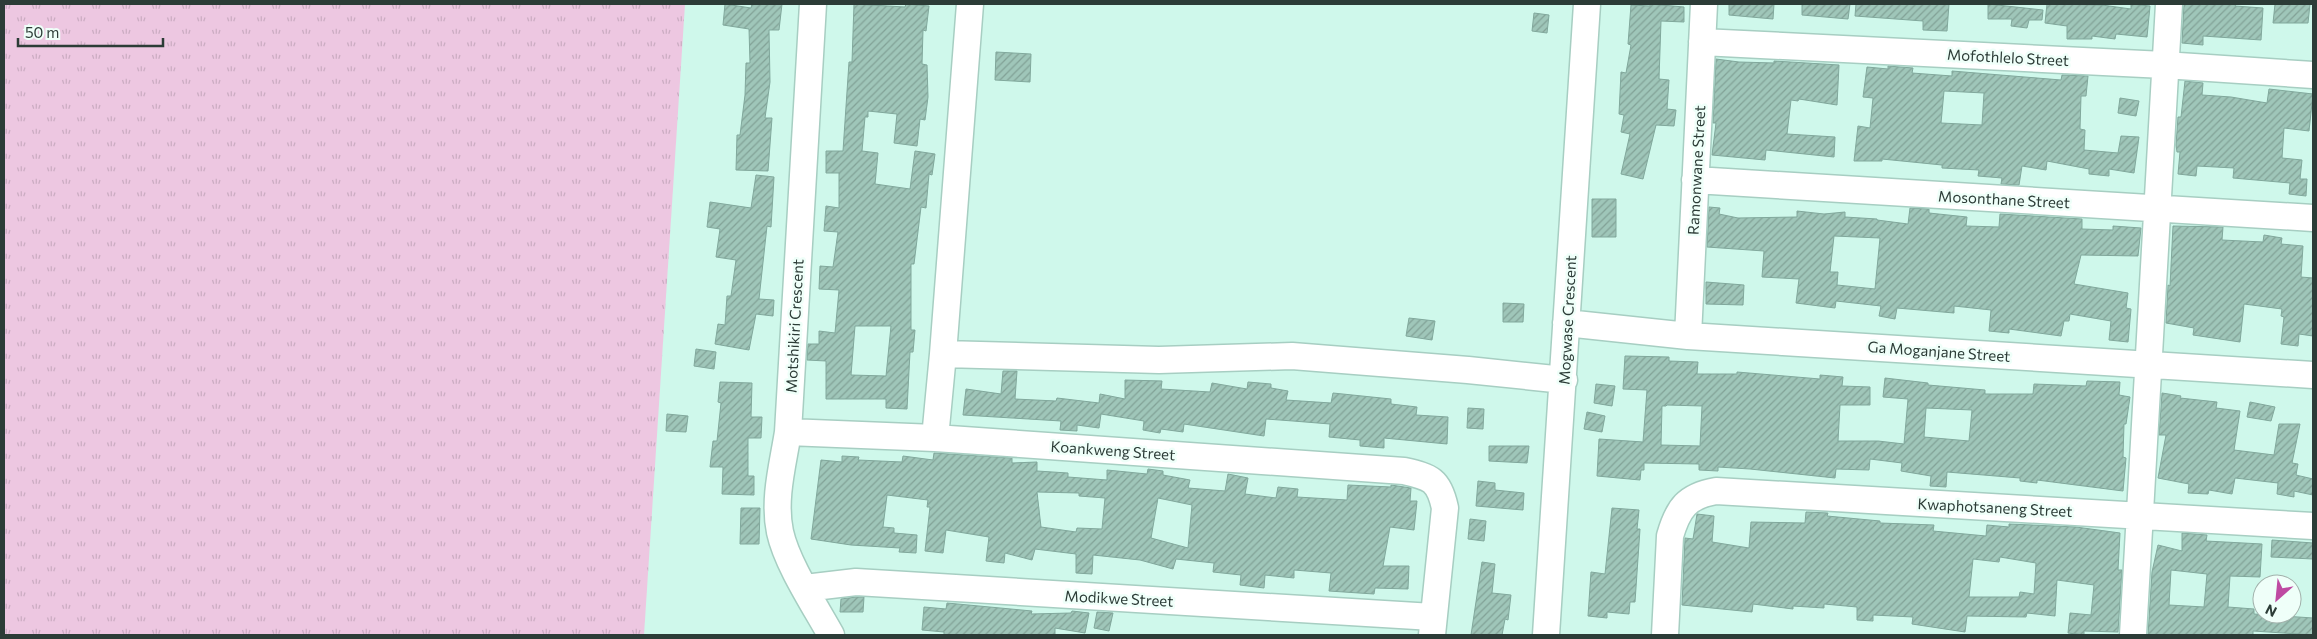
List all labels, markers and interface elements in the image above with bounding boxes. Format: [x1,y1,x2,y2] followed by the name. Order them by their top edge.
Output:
[18,15,162,47] scale bar
[25,23,59,41] text: 50 m
[1947,45,2069,69] street label: Mofothlelo Street
[1684,105,1708,235] street label: Ramonwane Street
[1938,187,2070,211] street label: Mosonthane Street
[1555,255,1579,385] street label: Mogwase Crescent
[782,259,806,393] street label: Motshikiri Crescent
[1867,337,2011,365] street label: Ga Moganjane Street
[1050,437,1176,463] street label: Koankweng Street
[1917,494,2073,520] street label: Kwaphotsaneng Street
[2252,574,2302,624] north arrow
[1064,586,1174,610] street label: Modikwe Street
[2262,601,2279,621] text: N

